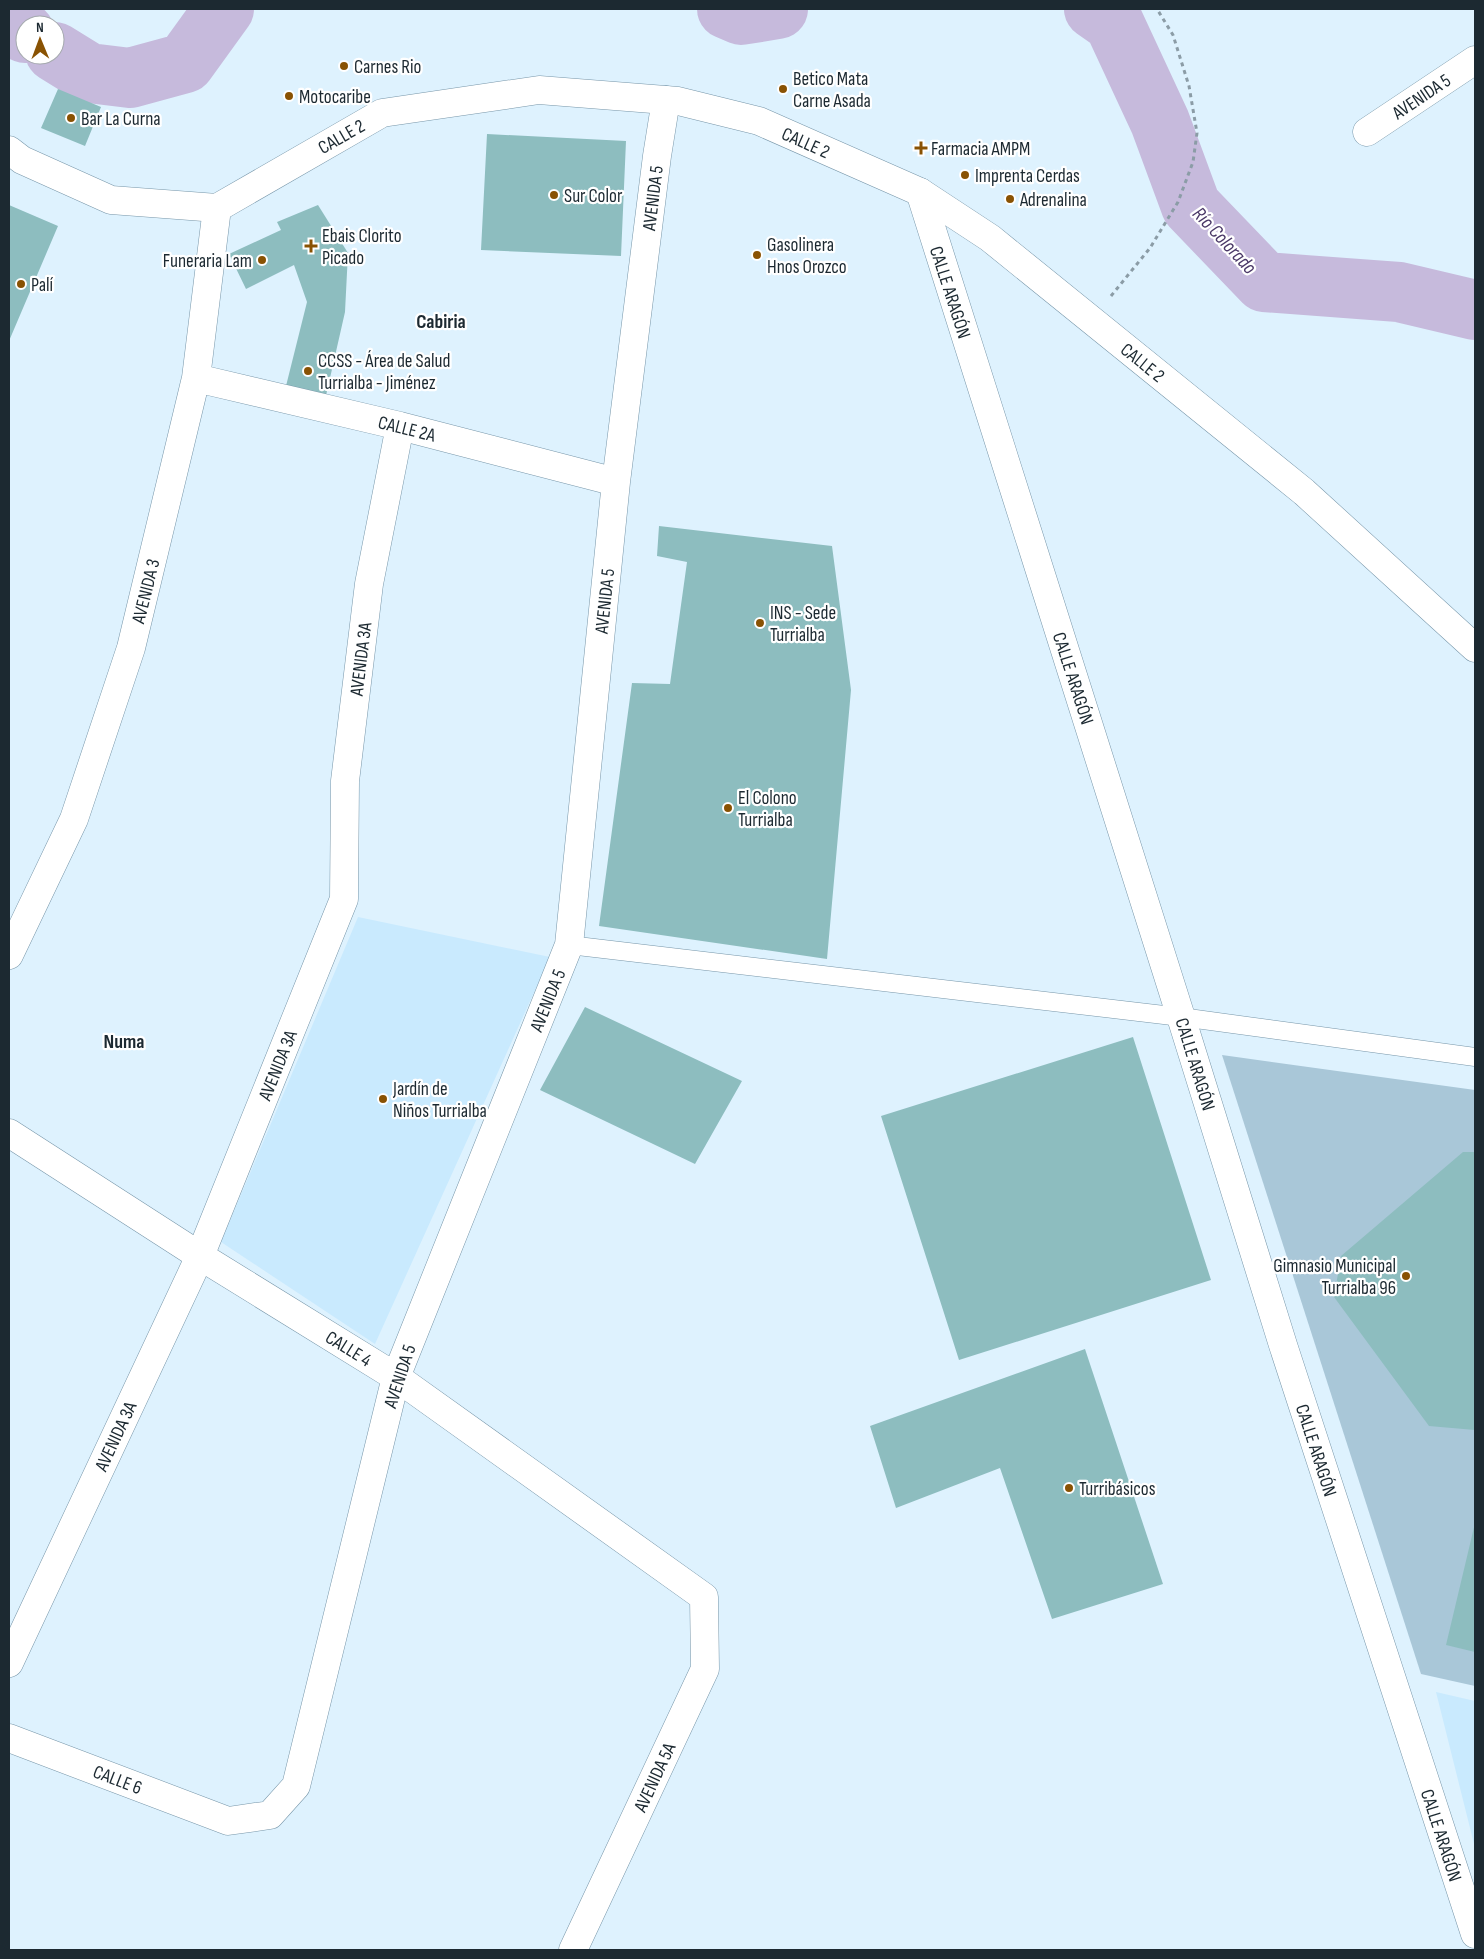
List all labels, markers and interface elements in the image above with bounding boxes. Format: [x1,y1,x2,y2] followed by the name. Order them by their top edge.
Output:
[15,15,65,65] north arrow
[36,19,44,36] text: N
[354,56,421,79] place label: Carnes Rio
[338,60,350,72] marker: Carnes Rio
[793,68,871,113] place label: Betico Mata Carne Asada
[1387,69,1455,126] street label: AVENIDA 5
[777,83,789,95] marker: Betico Mata Carne Asada
[299,86,371,109] place label: Motocaribe
[283,90,295,102] marker: Motocaribe
[81,108,161,131] place label: Bar La Curna
[65,112,77,124] marker: Bar La Curna
[314,115,369,160] street label: CALLE 2
[778,123,833,164] street label: CALLE 2
[931,138,1030,161] place label: Farmacia AMPM
[915,142,927,154] marker: Farmacia AMPM
[638,164,669,233] street label: AVENIDA 5
[975,165,1080,188] place label: Imprenta Cerdas
[959,169,971,181] marker: Imprenta Cerdas
[564,185,623,208] place label: Sur Color
[548,189,560,201] marker: Sur Color
[1019,189,1087,212] place label: Adrenalina
[1004,193,1016,205] marker: Adrenalina
[1187,202,1261,279] water label: Río Colorado
[322,225,402,270] place label: Ebais Clorito Picado
[767,234,847,279] place label: Gasolinera Hnos Orozco
[304,239,318,253] marker: Ebais Clorito Picado
[924,243,975,341] street label: CALLE ARAGÓN
[751,249,763,261] marker: Gasolinera Hnos Orozco
[163,250,252,273] place label: Funeraria Lam
[256,254,268,266] marker: Funeraria Lam
[31,274,54,297] place label: Palí
[15,278,27,290] marker: Palí
[416,310,466,334] district label: Cabiria
[1115,338,1169,388] street label: CALLE 2
[318,350,450,395] place label: CCSS - Área de Salud Turrialba - Jiménez
[302,365,314,377] marker: CCSS - Área de Salud Turrialba - Jiménez
[376,411,439,448] street label: CALLE 2A
[127,557,166,627] street label: AVENIDA 3
[591,567,620,636] street label: AVENIDA 5
[770,602,836,647] place label: INS - Sede Turrialba
[754,617,766,629] marker: INS - Sede Turrialba
[345,620,378,698] street label: AVENIDA 3A
[1047,629,1098,727] street label: CALLE ARAGÓN
[738,787,797,832] place label: El Colono Turrialba
[722,802,734,814] marker: El Colono Turrialba
[525,966,571,1036] street label: AVENIDA 5
[1170,1015,1220,1114] street label: CALLE ARAGÓN
[254,1026,303,1105] street label: AVENIDA 3A
[104,1030,144,1054] district label: Numa
[392,1078,487,1123] place label: Jardín de Niños Turrialba
[377,1093,389,1105] marker: Jardín de Niños Turrialba
[1273,1255,1396,1300] place label: Gimnasio Municipal Turrialba 96
[1400,1270,1412,1282] marker: Gimnasio Municipal Turrialba 96
[321,1326,376,1372] street label: CALLE 4
[379,1342,421,1412] street label: AVENIDA 5
[90,1398,143,1476] street label: AVENIDA 3A
[1290,1401,1341,1499] street label: CALLE ARAGÓN
[1079,1478,1156,1501] place label: Turribásicos
[1063,1482,1075,1494] marker: Turribásicos
[629,1739,682,1817] street label: AVENIDA 5A
[90,1761,145,1800] street label: CALLE 6
[1415,1786,1466,1884] street label: CALLE ARAGÓN

